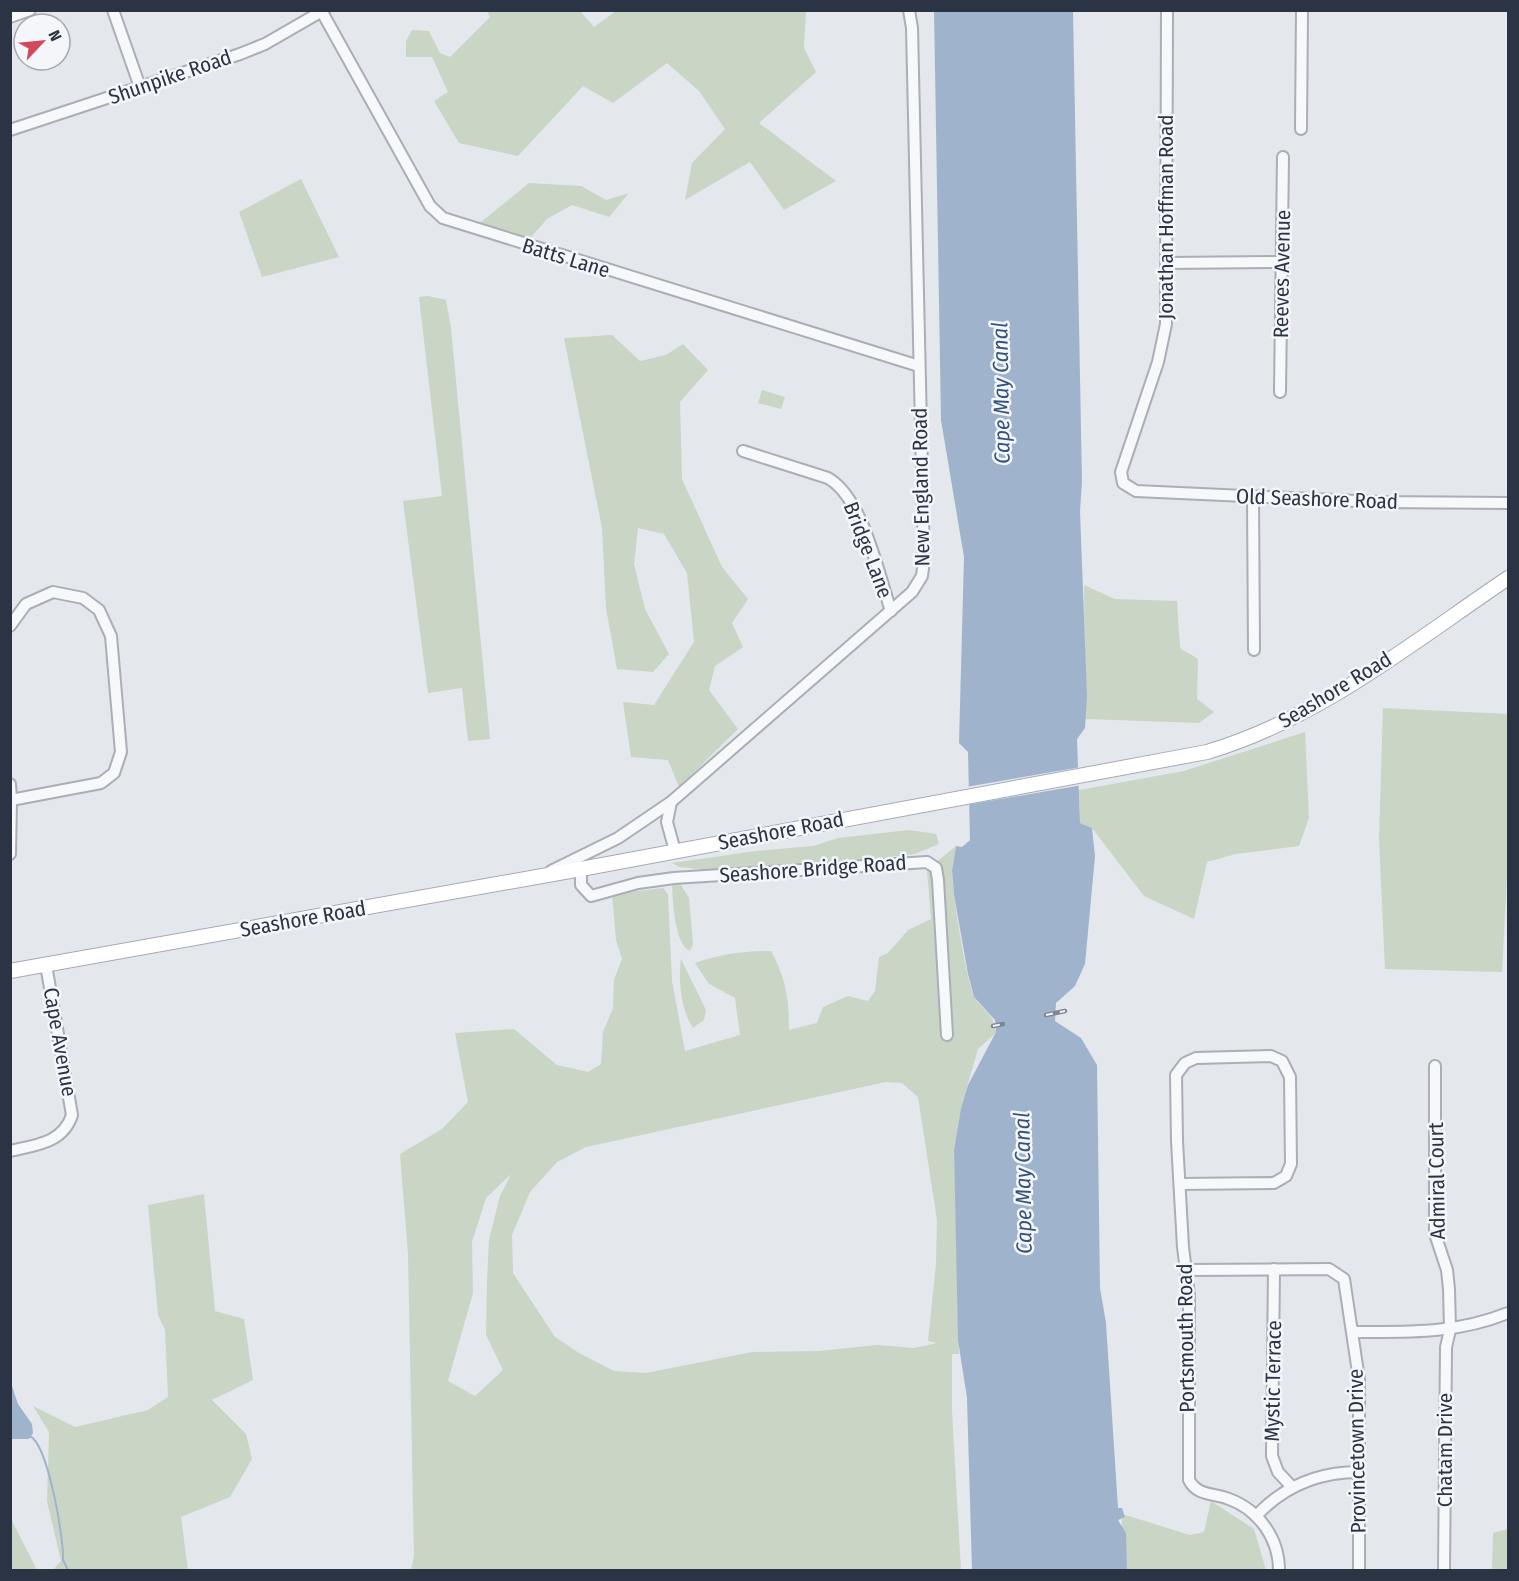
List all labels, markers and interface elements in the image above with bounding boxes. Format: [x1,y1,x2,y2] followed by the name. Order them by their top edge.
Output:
[12,12,72,72] north arrow
[44,27,66,44] text: N
[105,44,235,110] street label: Shunpike Road
[1153,115,1179,319] street label: Jonathan Hoffman Road
[1268,210,1296,338] street label: Reeves Avenue
[519,232,613,284] street label: Batts Lane
[986,322,1016,464] water label: Cape May Canal
[907,407,935,567] street label: New England Road
[1235,483,1399,515] street label: Old Seashore Road
[838,498,898,602] street label: Bridge Lane
[1274,646,1396,734] street label: Seashore Road
[716,806,846,856] street label: Seashore Road
[719,849,907,889] street label: Seashore Bridge Road
[238,895,368,943] street label: Seashore Road
[38,985,82,1099] street label: Cape Avenue
[1008,1112,1038,1254] water label: Cape May Canal
[1423,1122,1451,1240] street label: Admiral Court
[1172,1263,1200,1413] street label: Portsmouth Road
[1259,1320,1287,1442] street label: Mystic Terrace
[1343,1368,1371,1534] street label: Provincetown Drive
[1432,1393,1458,1507] street label: Chatam Drive

